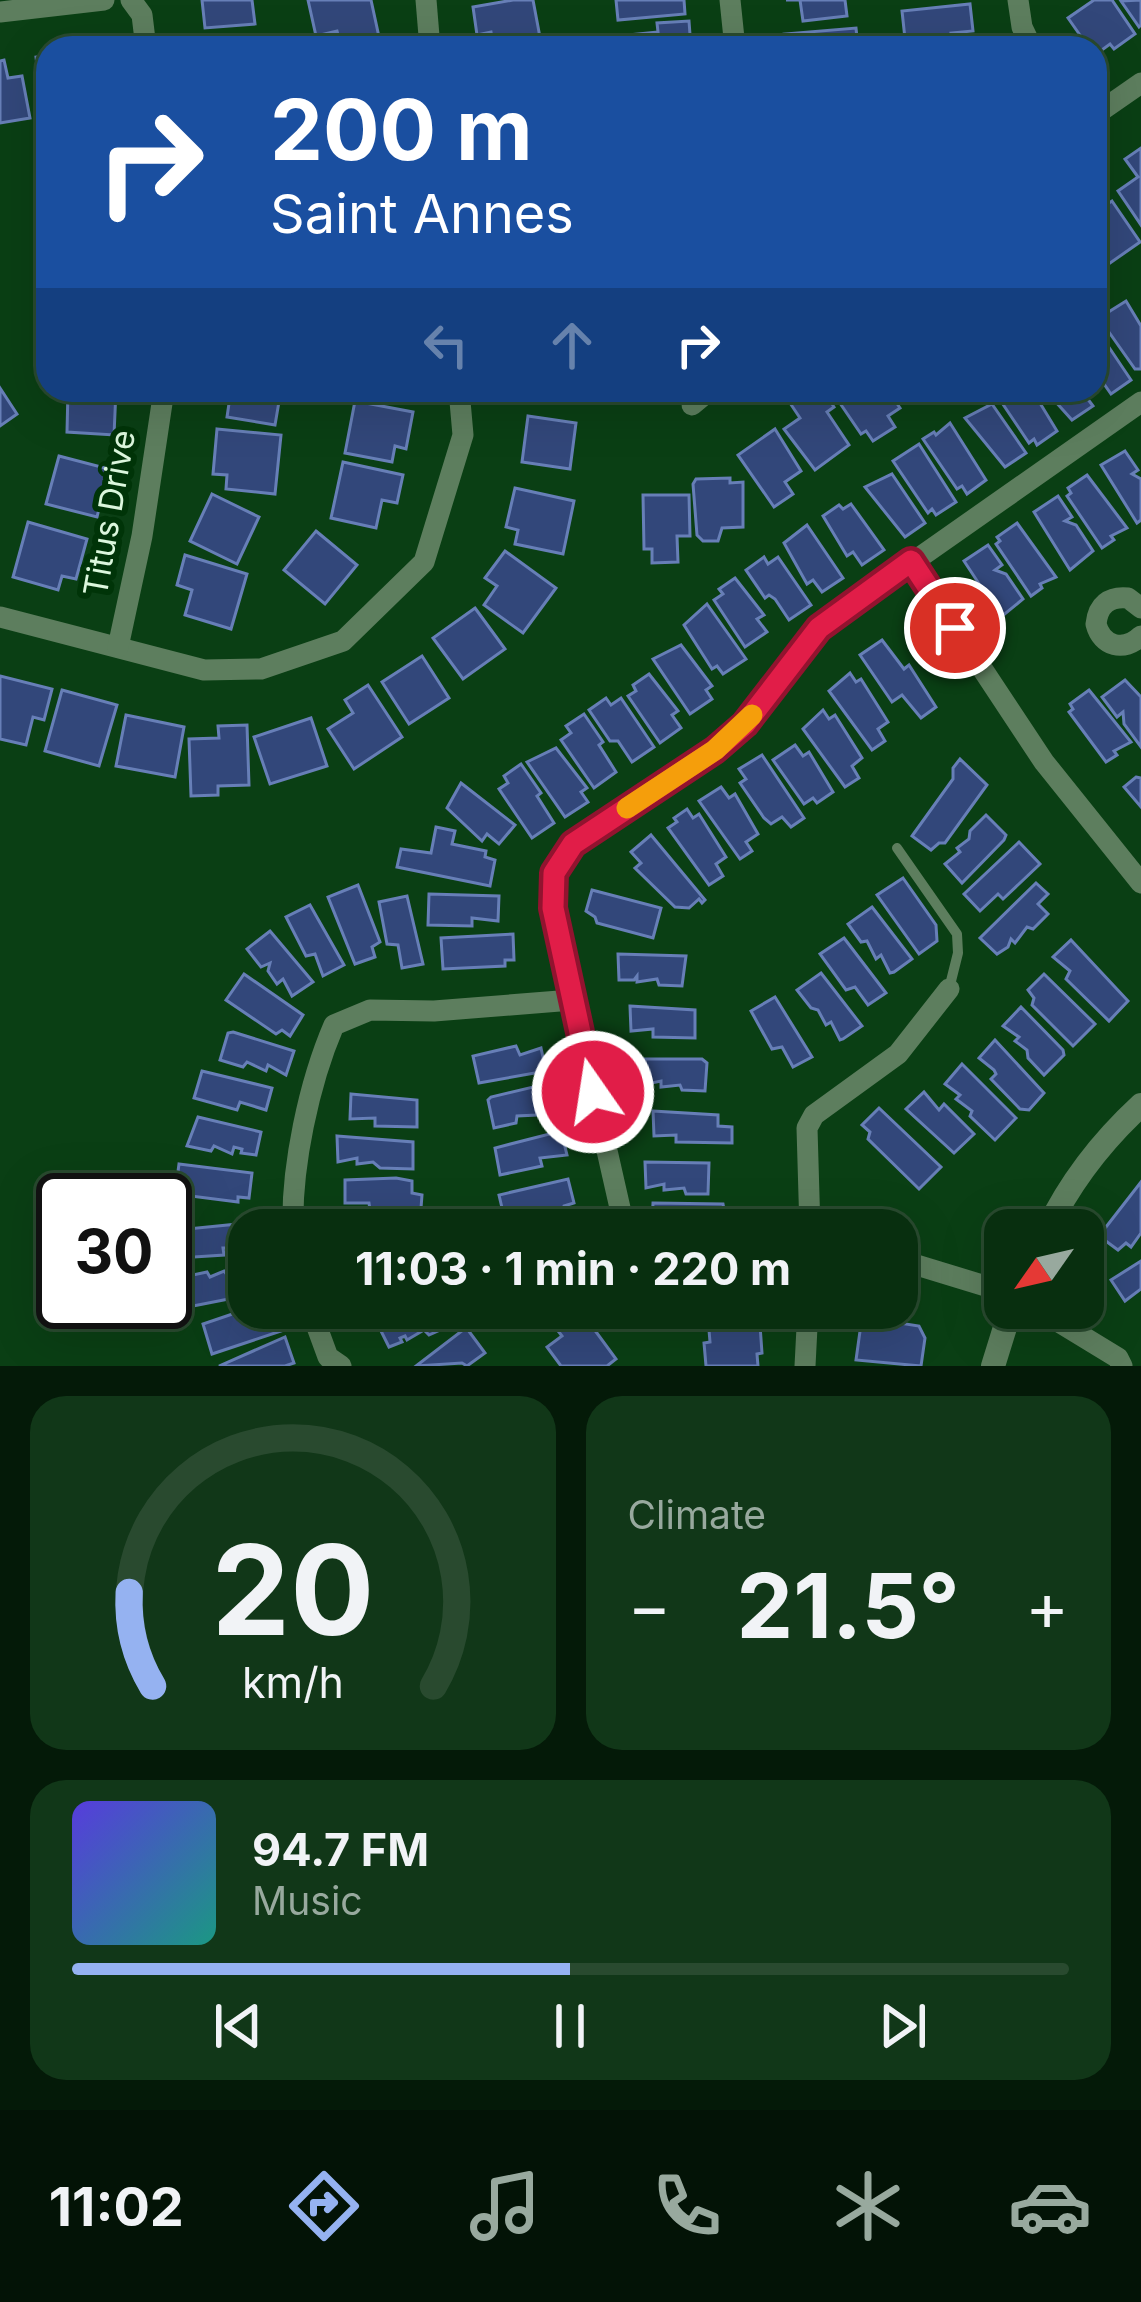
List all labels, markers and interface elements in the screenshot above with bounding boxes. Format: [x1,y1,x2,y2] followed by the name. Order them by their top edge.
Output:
[270,79,533,180] text: 200 m
[72,84,228,240] icon: right
[270,181,574,246] text: Saint Annes
[413,312,479,378] icon: left
[539,312,605,378] icon: ahead
[665,312,731,378] icon: right
[75,427,143,599] street label: Titus Drive
[904,577,1006,679] pin
[922,595,988,661] icon: arrive
[530,1029,656,1155] position arrow
[36,1173,192,1329] speed limit sign: 30
[984,1209,1104,1329] north arrow
[984,1209,1104,1329] map controls
[355,1241,791,1296] text: 11:03 · 1 min · 220 m
[628,1491,766,1538] text: Climate
[211,1514,374,1665] text: 20
[737,1551,960,1660] text: 21.5°
[628,1566,671,1646] text: −
[1025,1566,1069,1646] text: +
[242,1656,344,1708] text: km/h
[252,1822,429,1877] text: 94.7 FM
[252,1877,363,1924] text: Music
[205,1993,271,2059] icon: previous
[537,1993,603,2059] icon: pause
[870,1993,936,2059] icon: next
[282,2164,366,2248] icon: directions
[463,2164,547,2248] icon: music
[645,2164,729,2248] icon: phone
[826,2164,910,2248] icon: climate
[1008,2164,1092,2248] icon: car
[49,2174,184,2239] text: 11:02

